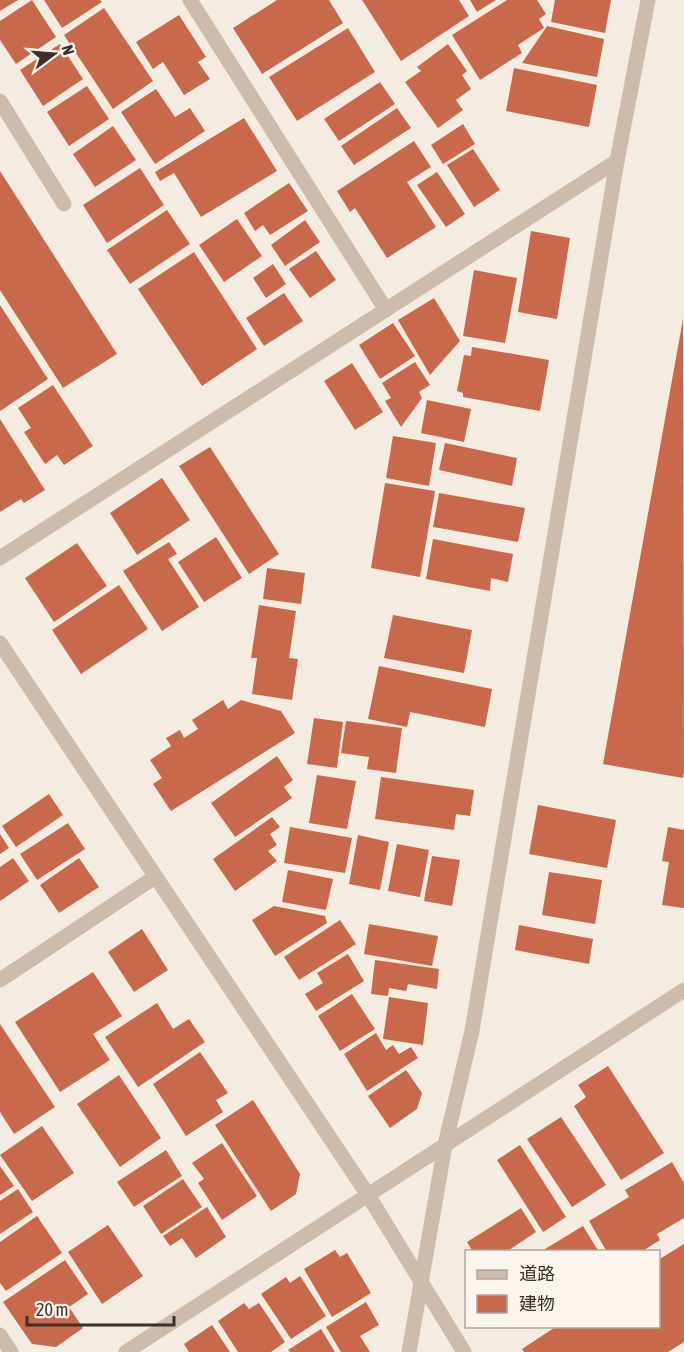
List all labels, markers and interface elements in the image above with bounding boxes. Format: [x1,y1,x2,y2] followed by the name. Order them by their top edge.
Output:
[24,24,84,84] north arrow
[58,43,78,57] text: N
[465,1250,660,1328] legend
[519,1263,555,1284] text: 道路
[27,1289,174,1327] scale bar
[519,1293,555,1314] text: 建物
[36,1299,68,1320] text: 20 m

